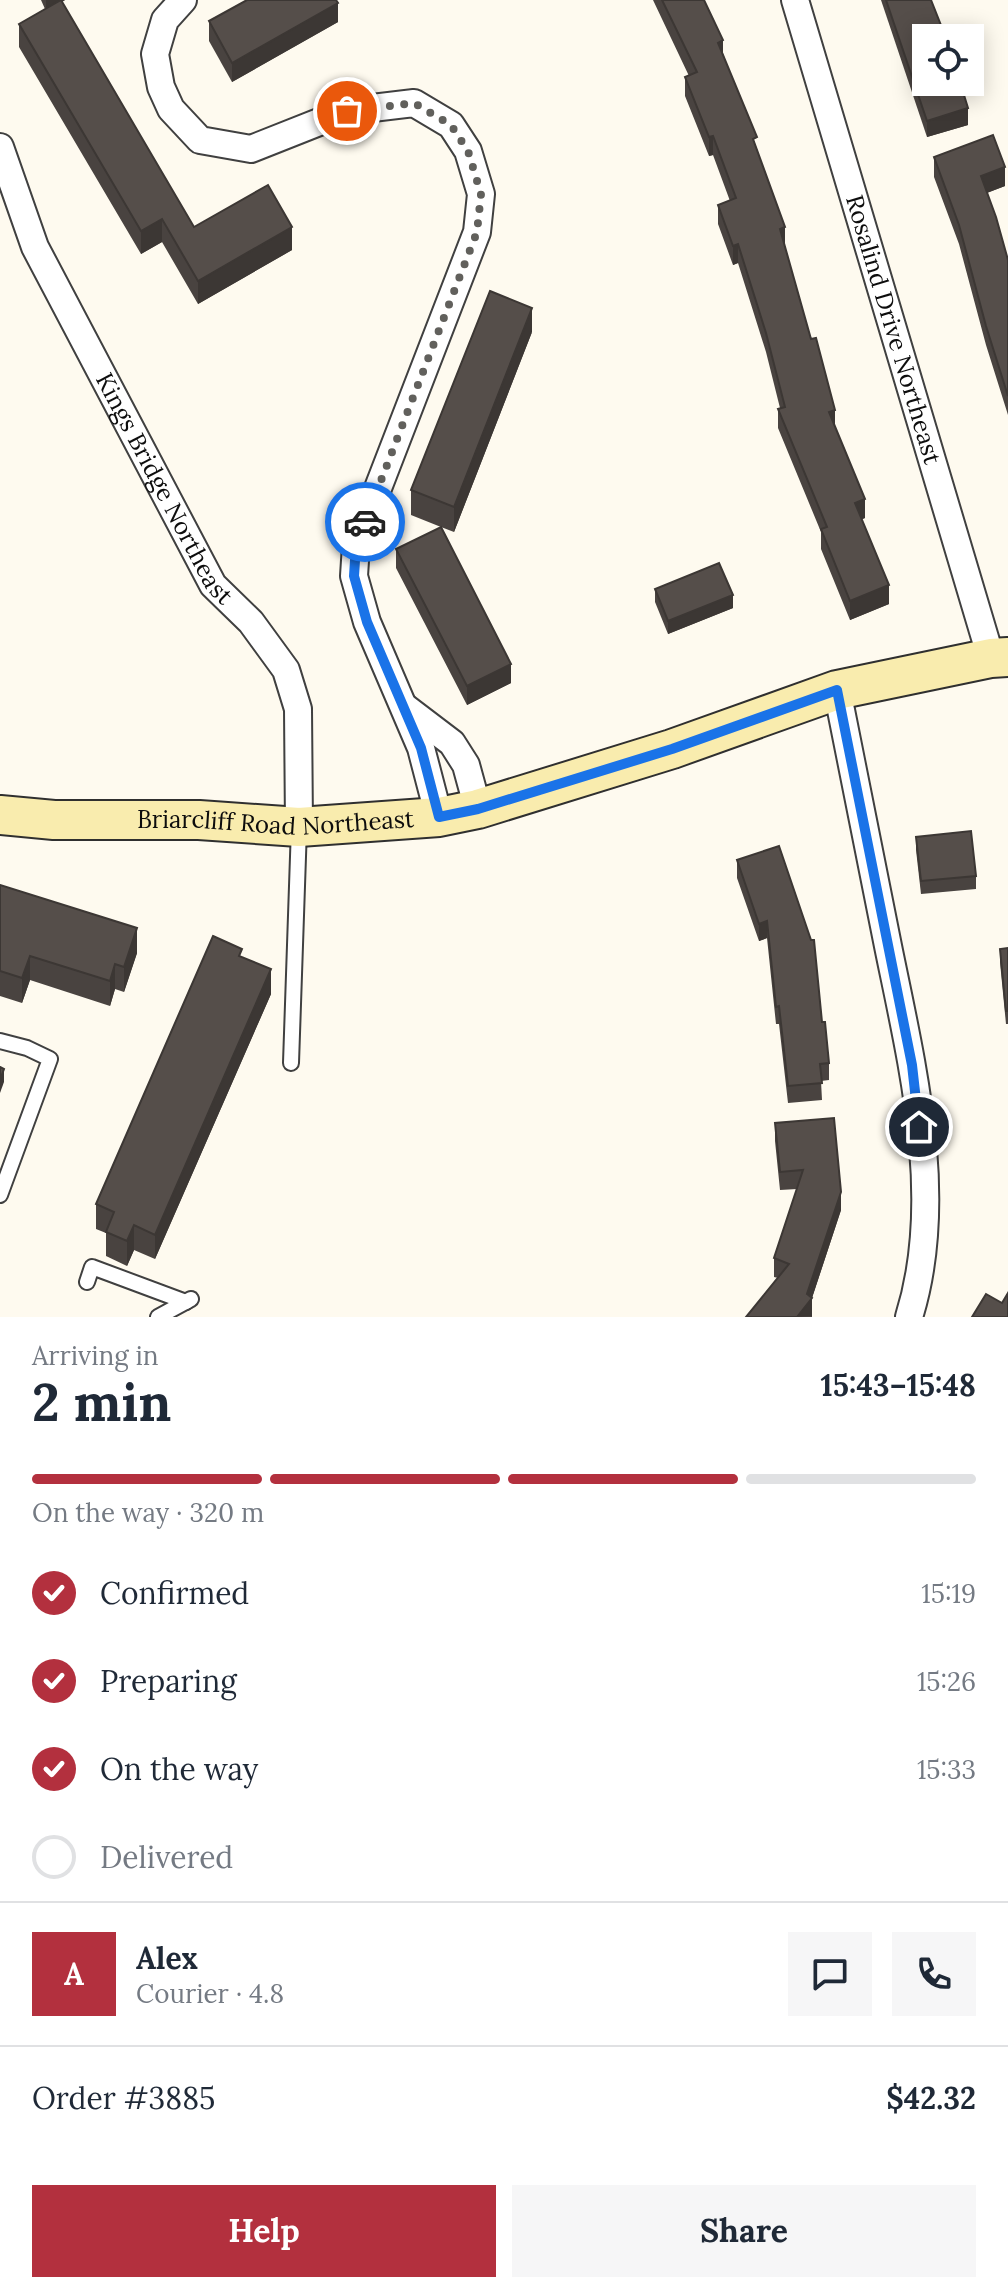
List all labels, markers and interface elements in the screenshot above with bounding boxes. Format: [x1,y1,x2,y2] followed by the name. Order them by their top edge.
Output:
[912,24,984,96] map controls
[912,24,984,96] button: locate
[313,77,381,145] pin
[325,89,369,133] icon: bag
[839,191,949,469] street label: Rosalind Drive Northeast
[89,367,240,611] street label: Kings Bridge Northeast
[325,482,405,562] courier
[343,500,387,544] icon: car
[137,803,416,842] street label: Briarcliff Road Northeast
[885,1093,953,1161] pin
[897,1105,941,1149] icon: home
[32,1339,159,1372] text: Arriving in
[821,1366,976,1404] text: 15:43–15:48
[32,1369,171,1435] text: 2 min
[32,1496,264,1529] text: On the way · 320 m
[32,1571,76,1615] icon: check
[100,1574,249,1612] text: Confirmed
[921,1577,976,1610] text: 15:19
[32,1659,76,1703] icon: check
[100,1662,237,1700] text: Preparing
[917,1665,976,1698] text: 15:26
[32,1747,76,1791] icon: check
[100,1750,258,1788] text: On the way
[917,1753,976,1786] text: 15:33
[100,1838,233,1876] text: Delivered
[788,1932,872,2016] button: chat
[892,1932,976,2016] button: phone
[136,1939,198,1977] text: Alex
[64,1955,84,1993] text: A
[136,1977,284,2010] text: Courier · 4.8
[32,2079,215,2117] text: Order #3885
[886,2079,976,2117] text: $42.32
[32,2185,496,2277] button: Help
[512,2185,976,2277] button: Share

